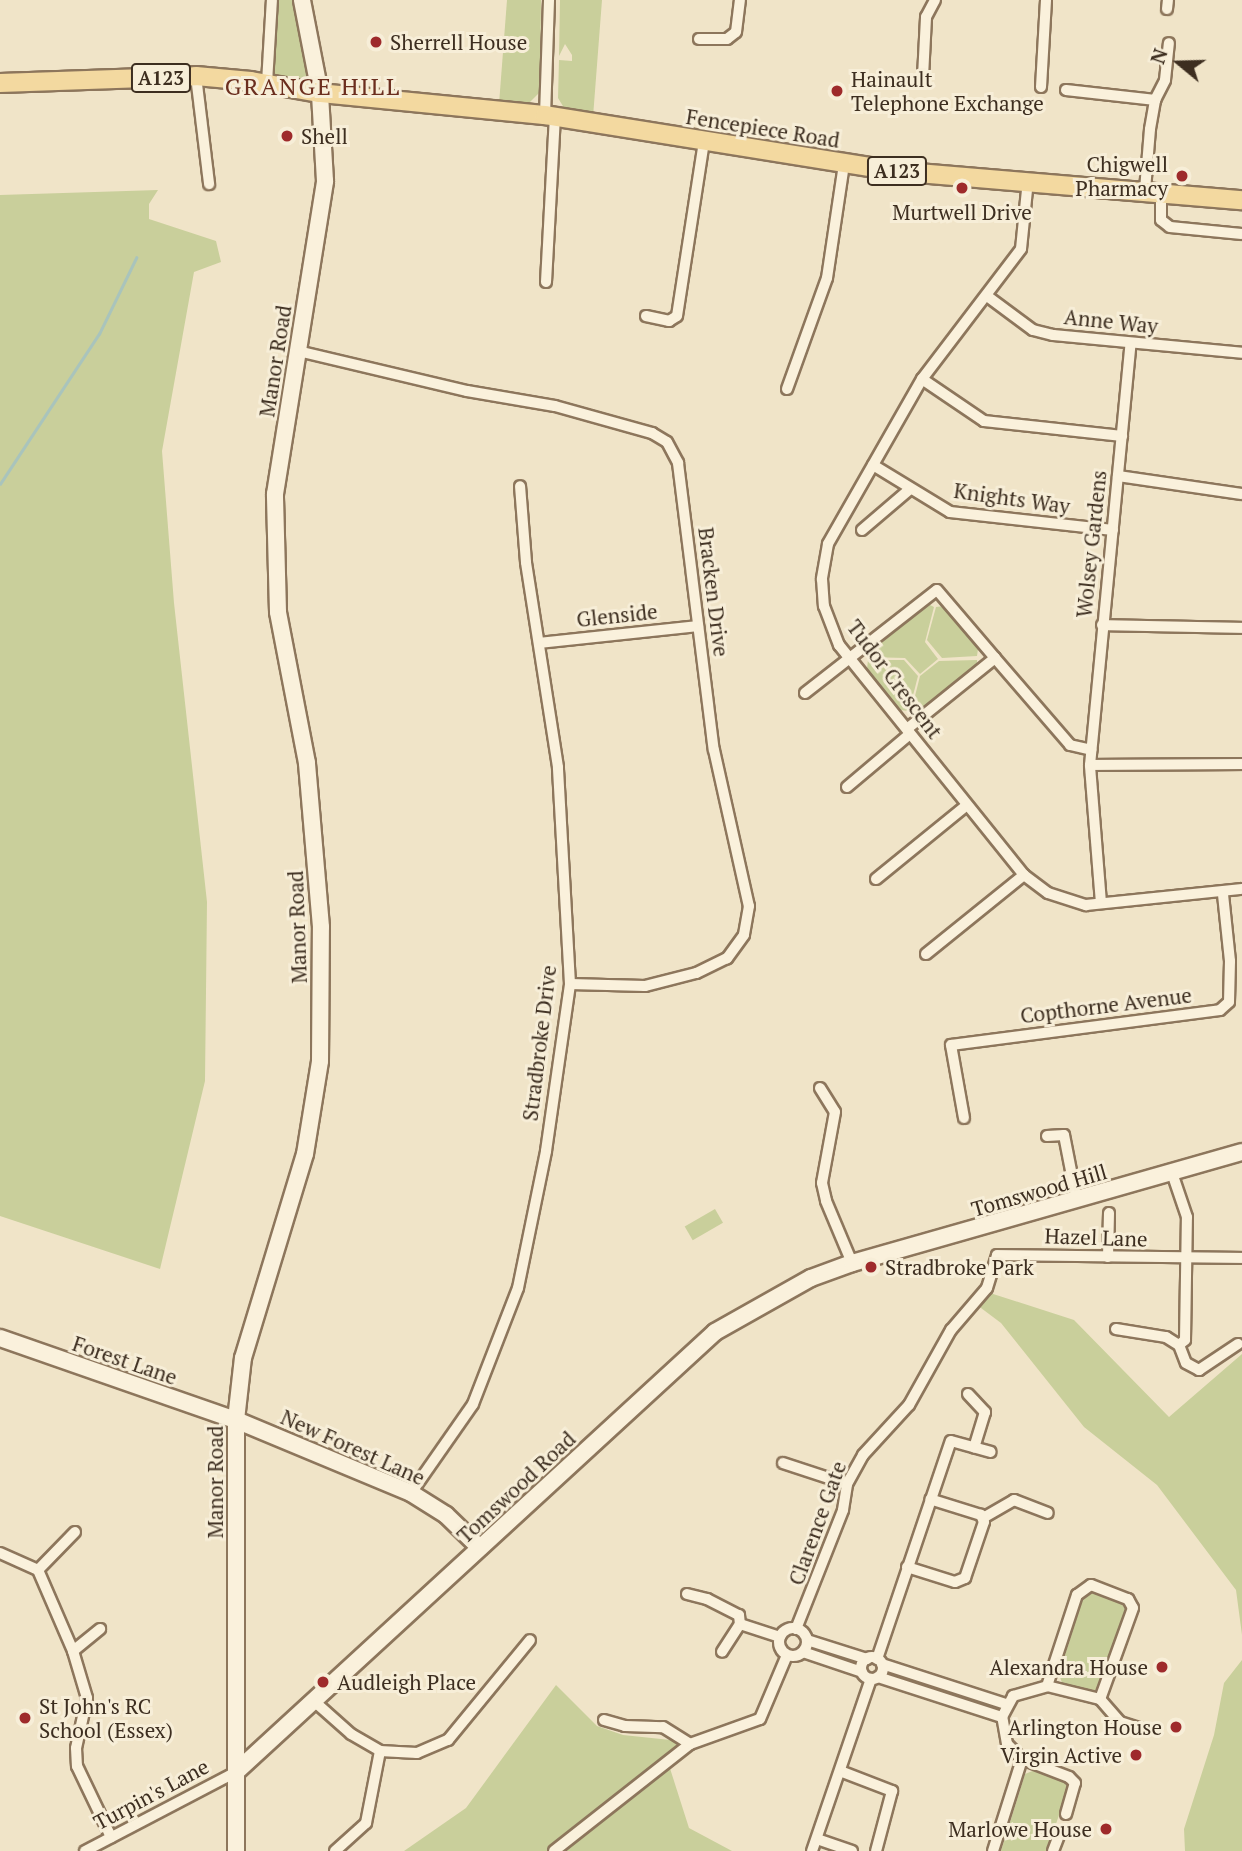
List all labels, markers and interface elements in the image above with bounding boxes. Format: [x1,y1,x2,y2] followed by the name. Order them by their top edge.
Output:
[1144,28,1214,98] north arrow
[390,29,527,55] place label: Sherrell House
[368,34,384,50] marker: Sherrell House
[1145,45,1173,67] text: N
[130,62,192,94] road number: A123
[851,66,1044,116] place label: Hainault Telephone Exchange
[226,73,400,101] district label: GRANGE HILL
[829,83,845,99] marker: Hainault Telephone Exchange
[684,103,842,153] street label: Fencepiece Road
[301,123,348,149] place label: Shell
[279,128,295,144] marker: Shell
[1075,151,1168,201] place label: Chigwell Pharmacy
[866,155,928,186] road number: A123
[1174,168,1190,184] marker: Chigwell Pharmacy
[954,180,970,196] marker: Murtwell Drive
[892,199,1032,225] place label: Murtwell Drive
[254,303,296,419] street label: Manor Road
[1063,304,1159,338] street label: Anne Way
[1071,469,1111,619] street label: Wolsey Gardens
[952,477,1072,519] street label: Knights Way
[694,526,734,658] street label: Bracken Drive
[575,598,659,632] street label: Glenside
[842,615,948,743] street label: Tudor Crescent
[282,870,312,984] street label: Manor Road
[517,964,561,1122] street label: Stradbroke Drive
[1019,982,1193,1028] street label: Copthorne Avenue
[968,1159,1110,1221] street label: Tomswood Hill
[1044,1223,1148,1251] street label: Hazel Lane
[885,1254,1034,1280] place label: Stradbroke Park
[863,1259,879,1275] marker: Stradbroke Park
[69,1330,181,1390] street label: Forest Lane
[277,1404,429,1490] street label: New Forest Lane
[202,1426,228,1538] street label: Manor Road
[452,1426,580,1548] street label: Tomswood Road
[783,1458,851,1588] street label: Clarence Gate
[989,1654,1148,1680] place label: Alexandra House
[1154,1659,1170,1675] marker: Alexandra House
[337,1669,476,1695] place label: Audleigh Place
[315,1674,331,1690] marker: Audleigh Place
[39,1693,173,1743] place label: St John's RC School (Essex)
[17,1710,33,1726] marker: St John's RC School (Essex)
[1008,1714,1162,1740] place label: Arlington House
[1168,1719,1184,1735] marker: Arlington House
[1000,1742,1122,1768] place label: Virgin Active
[1128,1747,1144,1763] marker: Virgin Active
[89,1753,213,1835] street label: Turpin's Lane
[948,1816,1092,1842] place label: Marlowe House
[1098,1821,1114,1837] marker: Marlowe House

